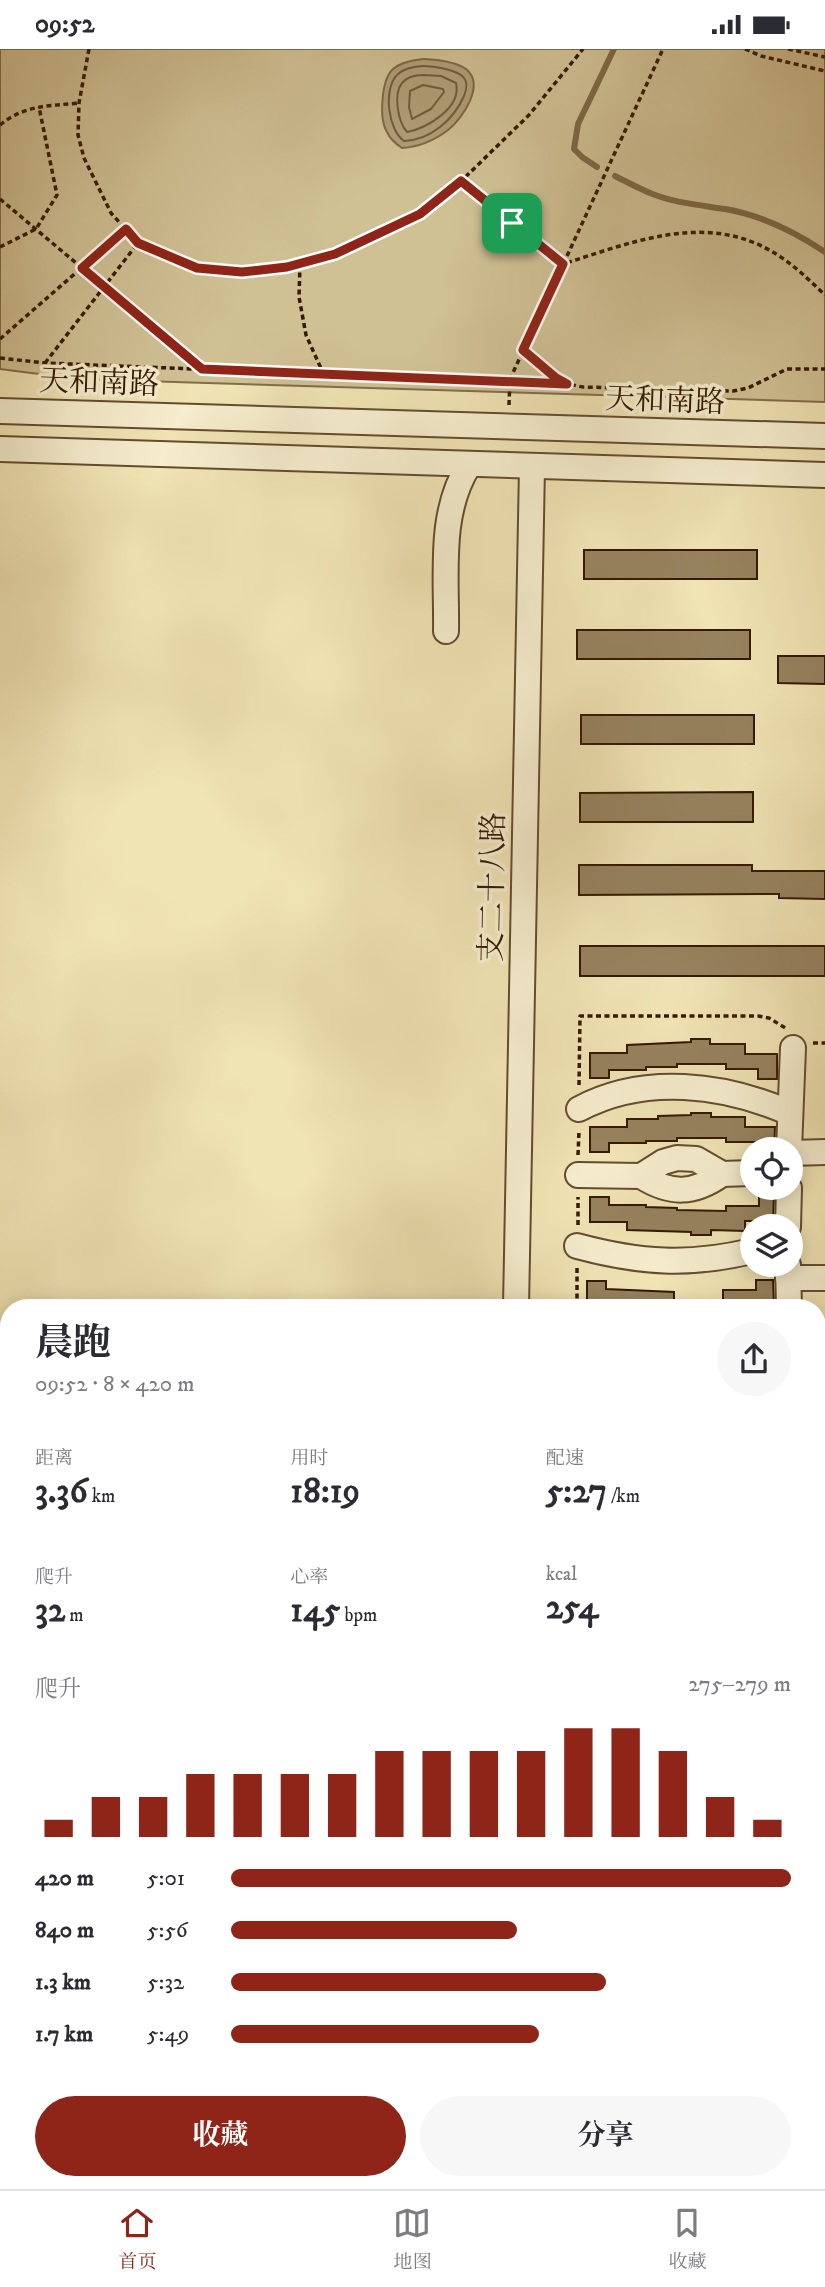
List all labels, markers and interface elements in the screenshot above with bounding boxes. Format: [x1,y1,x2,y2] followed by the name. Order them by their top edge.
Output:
[35,8,94,41] text: 09:52
[482,193,542,253] pin
[493,204,531,242] icon: arrive
[38,363,160,404] street label: 天和南路
[604,381,726,422] street label: 天和南路
[474,812,513,962] street label: 支二十八路
[740,1137,803,1277] map controls
[740,1137,803,1200] button: locate
[740,1214,803,1277] button: layers
[35,1320,111,1368] text: 晨跑
[717,1322,791,1396] button: share
[35,1370,194,1399] text: 09:52 · 8 × 420 m
[35,1447,73,1470] text: 距离
[290,1447,328,1470] text: 用时
[546,1447,584,1470] text: 配速
[35,1470,88,1514] text: 3.36
[290,1470,360,1514] text: 18:19
[546,1470,607,1514] text: 5:27
[88,1485,115,1508] text: km
[607,1485,640,1508] text: /km
[546,1563,577,1586] text: kcal
[35,1566,73,1589] text: 爬升
[290,1566,328,1589] text: 心率
[546,1586,598,1630] text: 254
[35,1589,65,1633] text: 32
[290,1589,341,1633] text: 145
[65,1604,84,1627] text: m
[341,1604,377,1627] text: bpm
[688,1670,791,1699] text: 275–279 m
[35,1675,81,1704] text: 爬升
[35,1864,94,1893] text: 420 m
[147,1864,185,1893] text: 5:01
[35,1916,94,1945] text: 840 m
[147,1916,188,1945] text: 5:56
[35,1968,91,1997] text: 1.3 km
[147,1968,184,1997] text: 5:32
[35,2020,93,2049] text: 1.7 km
[147,2020,189,2049] text: 5:49
[35,2096,406,2176] button: 收藏
[420,2096,791,2176] button: 分享
[118,2204,157,2274] tab: 首页
[393,2204,432,2274] tab: 地图
[668,2204,707,2274] tab: 收藏

